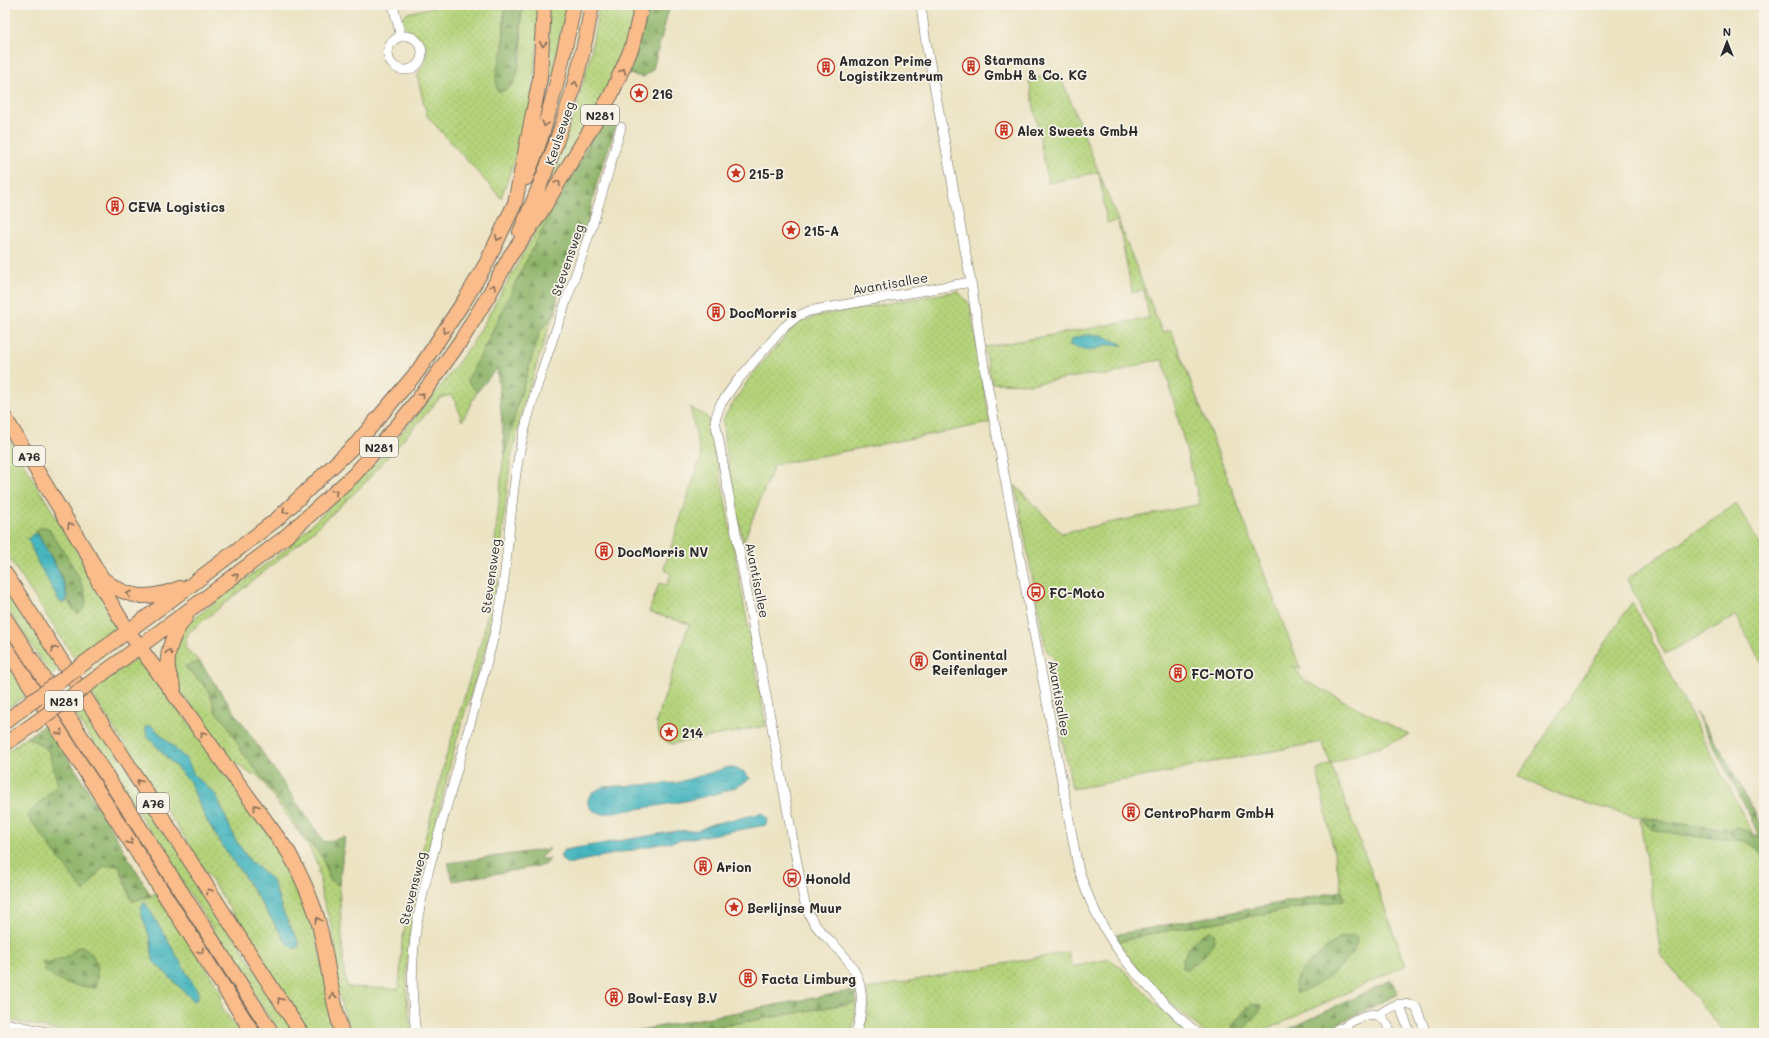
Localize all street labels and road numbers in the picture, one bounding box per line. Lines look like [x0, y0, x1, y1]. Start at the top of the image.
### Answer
street label: Keulseweg [540, 99, 578, 167]
road number: N281 [581, 105, 619, 125]
street label: Stevensweg [547, 222, 587, 298]
street label: Avantisallee [851, 268, 929, 298]
road number: N281 [360, 437, 398, 457]
road number: A76 [13, 446, 45, 466]
street label: Stevensweg [476, 538, 504, 614]
street label: Avantisallee [742, 541, 774, 619]
street label: Avantisallee [1045, 659, 1075, 737]
road number: N281 [45, 691, 83, 711]
road number: A76 [137, 793, 169, 813]
street label: Stevensweg [395, 849, 429, 927]

